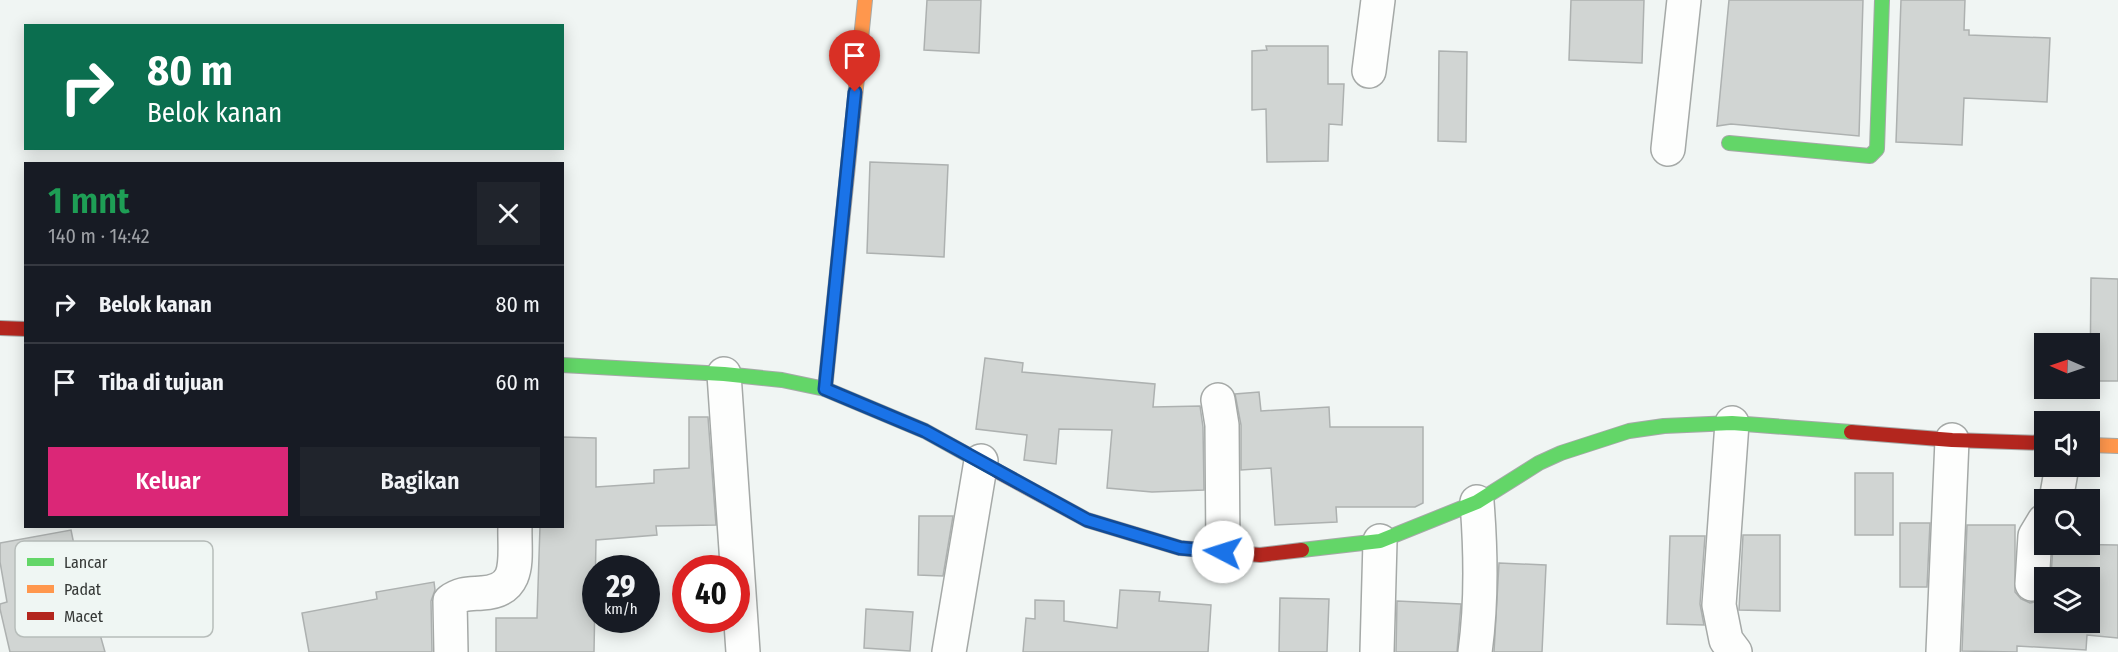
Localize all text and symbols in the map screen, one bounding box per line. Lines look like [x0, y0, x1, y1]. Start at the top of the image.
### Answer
pin [829, 30, 880, 92]
icon: arrive [838, 39, 871, 72]
text: 80 m [147, 46, 233, 96]
icon: right [48, 48, 126, 126]
text: Belok kanan [147, 97, 282, 129]
text: 1 mnt [48, 179, 130, 223]
button: close [477, 182, 540, 245]
text: 140 m · 14:42 [48, 224, 149, 248]
icon: right [48, 288, 81, 321]
text: Belok kanan [99, 291, 212, 318]
text: 80 m [495, 291, 540, 318]
north arrow [2034, 333, 2100, 399]
map controls [2034, 333, 2100, 633]
icon: arrive [48, 366, 81, 399]
text: Tiba di tujuan [99, 369, 224, 396]
text: 60 m [496, 369, 540, 396]
button: sound [2034, 411, 2100, 477]
button: Keluar [48, 447, 288, 516]
button: Bagikan [300, 447, 540, 516]
button: search [2034, 489, 2100, 555]
position arrow [1191, 520, 1255, 584]
legend [15, 541, 213, 637]
text: Lancar [64, 553, 108, 572]
speed limit sign: 40 [672, 555, 750, 633]
button: layers [2034, 567, 2100, 633]
text: 29 [606, 569, 636, 605]
text: Padat [64, 580, 102, 599]
text: km/h [604, 600, 638, 618]
text: Macet [64, 607, 104, 626]

